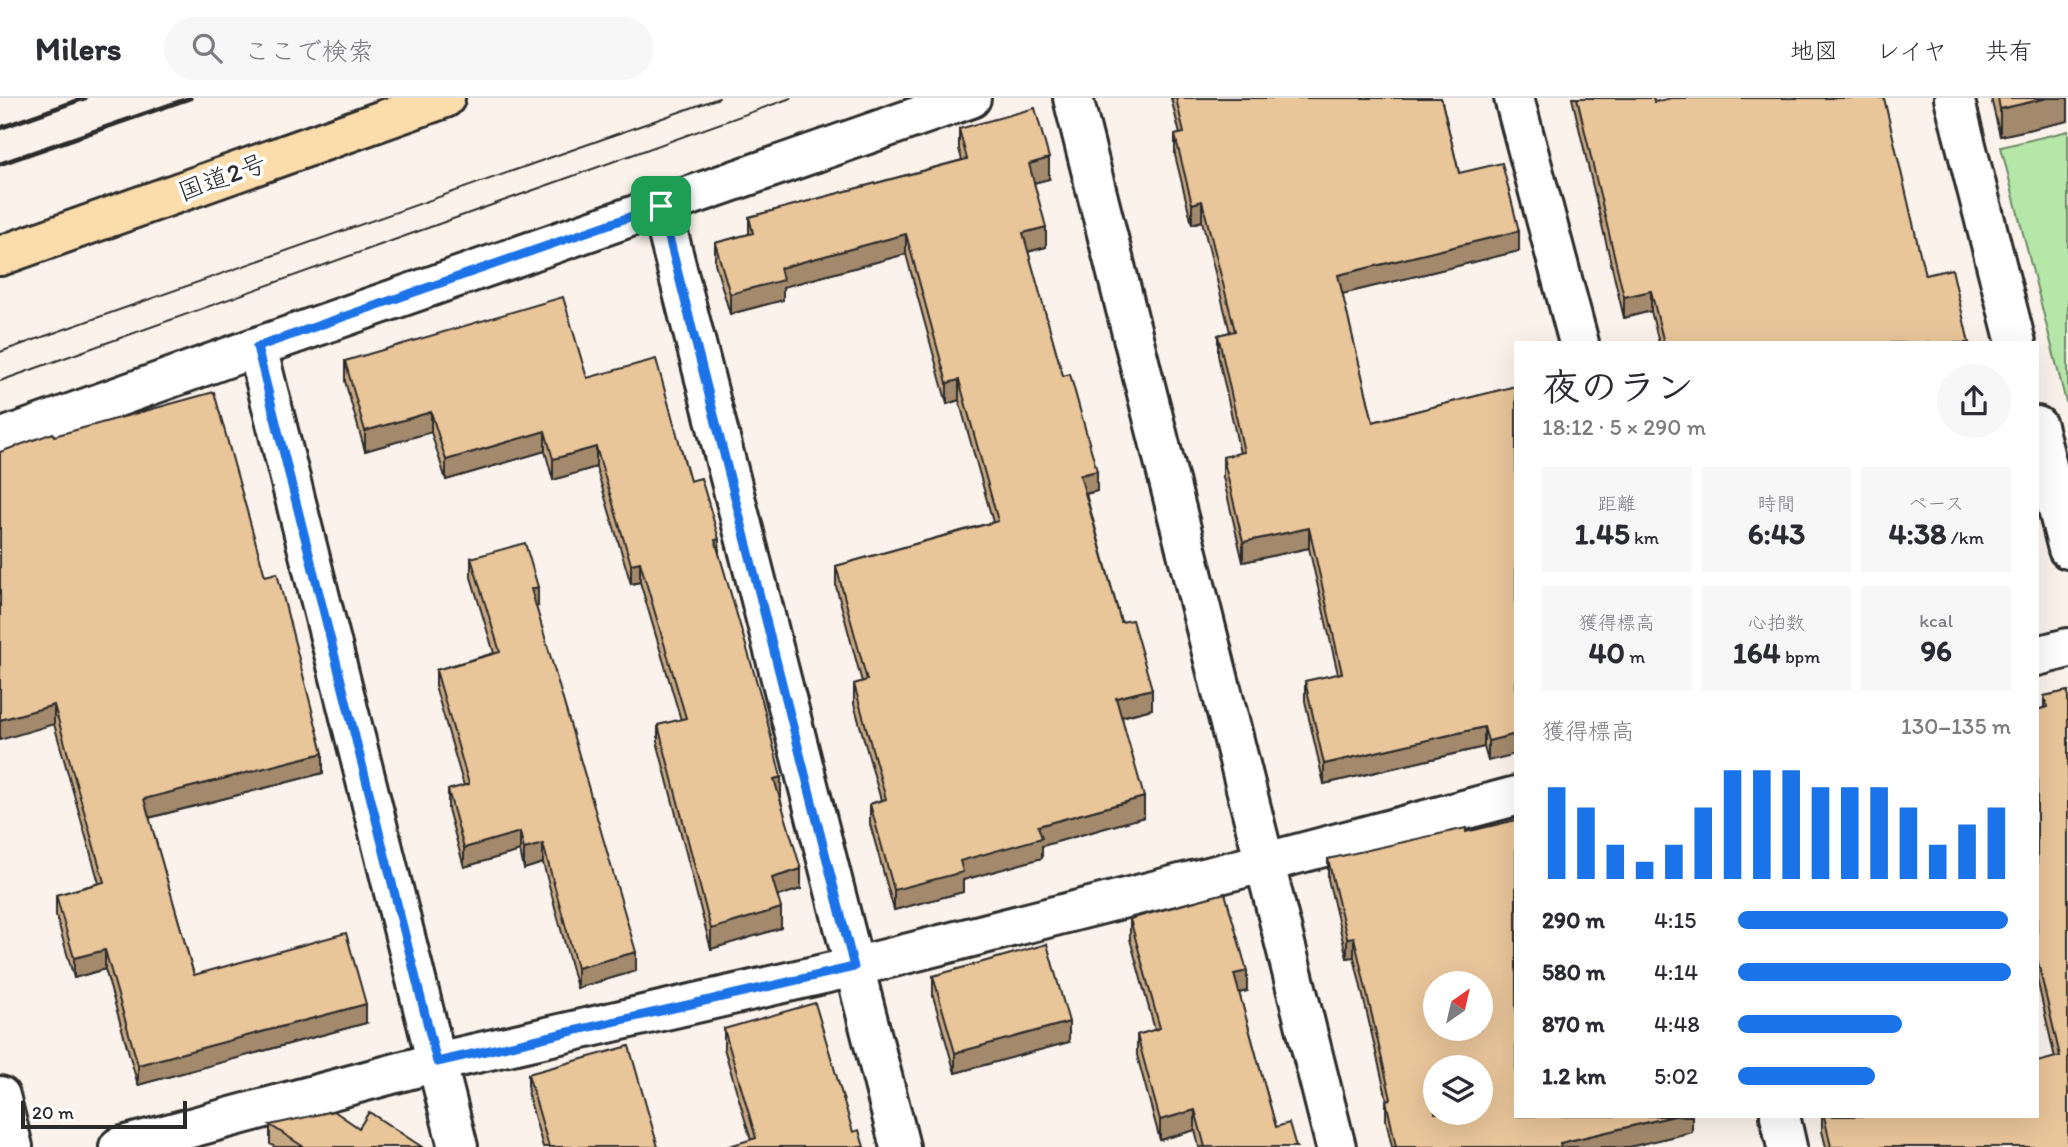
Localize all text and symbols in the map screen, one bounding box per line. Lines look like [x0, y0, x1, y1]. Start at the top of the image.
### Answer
search box [164, 17, 654, 80]
text: Milers [35, 29, 122, 68]
icon: search [188, 29, 226, 67]
text: ここで検索 [244, 35, 374, 67]
text: 地図 [1790, 36, 1838, 65]
text: レイヤ [1876, 36, 1947, 65]
text: 共有 [1985, 36, 2033, 65]
street label: 国道2号 [173, 146, 271, 208]
pin [631, 176, 691, 236]
icon: arrive [642, 187, 680, 225]
text: 夜のラン [1542, 364, 1694, 410]
button: share [1937, 364, 2011, 438]
text: 18:12 · 5 × 290 m [1542, 413, 1706, 441]
text: 距離 [1598, 492, 1636, 515]
text: 時間 [1757, 492, 1796, 515]
text: ペース [1908, 492, 1964, 515]
text: 1.45 [1575, 515, 1630, 552]
text: 6:43 [1748, 515, 1805, 552]
text: 4:38 [1888, 515, 1947, 552]
text: km [1630, 526, 1659, 549]
text: /km [1947, 526, 1984, 549]
text: kcal [1919, 609, 1953, 632]
text: 獲得標高 [1579, 611, 1655, 634]
text: 心拍数 [1748, 611, 1805, 634]
text: 96 [1920, 632, 1952, 669]
text: 40 [1588, 634, 1625, 671]
text: 164 [1733, 634, 1781, 671]
text: m [1625, 645, 1645, 668]
text: bpm [1781, 645, 1820, 668]
text: 130–135 m [1901, 712, 2011, 740]
text: 獲得標高 [1542, 717, 1634, 745]
text: 290 m [1542, 906, 1605, 934]
text: 4:15 [1654, 906, 1696, 934]
text: 580 m [1542, 958, 1605, 986]
text: 4:14 [1654, 958, 1698, 986]
north arrow [1423, 971, 1493, 1041]
map controls [1423, 971, 1493, 1125]
text: 870 m [1542, 1010, 1605, 1038]
text: 4:48 [1654, 1010, 1700, 1038]
button: layers [1423, 1055, 1493, 1125]
text: 1.2 km [1542, 1062, 1606, 1090]
text: 5:02 [1654, 1062, 1698, 1090]
scale bar [21, 1098, 187, 1130]
text: 20 m [32, 1101, 74, 1124]

